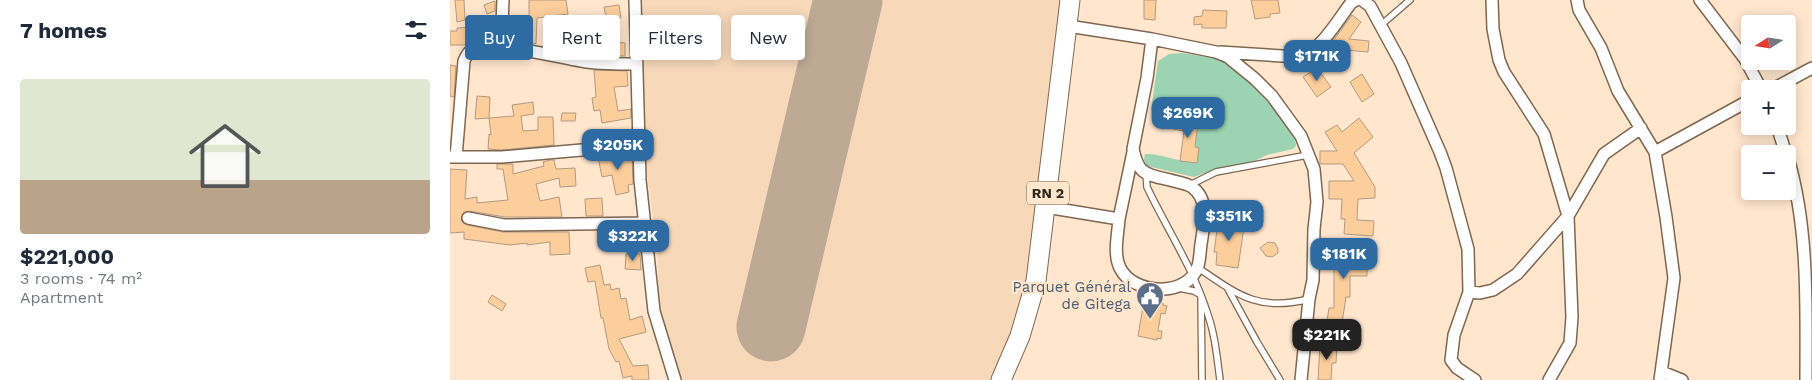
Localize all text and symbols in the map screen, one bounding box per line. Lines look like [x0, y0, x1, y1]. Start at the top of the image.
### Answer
chip: Buy [465, 15, 533, 60]
chip: Rent [543, 15, 620, 60]
chip: Filters [630, 15, 721, 60]
chip: New [731, 15, 805, 60]
north arrow [1741, 15, 1796, 70]
map controls [1741, 15, 1796, 200]
icon: filters [402, 16, 430, 44]
text: 7 homes [20, 18, 107, 43]
pin: $171K [1282, 39, 1352, 82]
text: $171K [1295, 46, 1339, 65]
button: + [1741, 80, 1796, 135]
pin: $269K [1153, 96, 1223, 139]
text: $269K [1163, 103, 1213, 122]
icon: home [180, 111, 270, 201]
pin: $205K [583, 128, 653, 171]
text: $205K [593, 135, 643, 154]
button: − [1741, 145, 1796, 200]
road number: RN 2 [1027, 182, 1069, 204]
pin: $351K [1194, 200, 1264, 242]
text: $351K [1205, 206, 1253, 225]
pin: $322K [598, 220, 668, 262]
text: $322K [608, 226, 658, 245]
pin: $181K [1309, 238, 1379, 280]
text: $221,000 [20, 244, 114, 269]
text: $181K [1321, 244, 1367, 263]
text: 3 rooms · 74 m² [20, 269, 142, 288]
place label: Parquet Général de Gitega [1013, 278, 1132, 313]
public building icon: Parquet Général de Gitega [1135, 281, 1165, 320]
text: Apartment [20, 288, 103, 307]
pin: $221K [1292, 318, 1362, 361]
text: $221K [1303, 325, 1351, 344]

